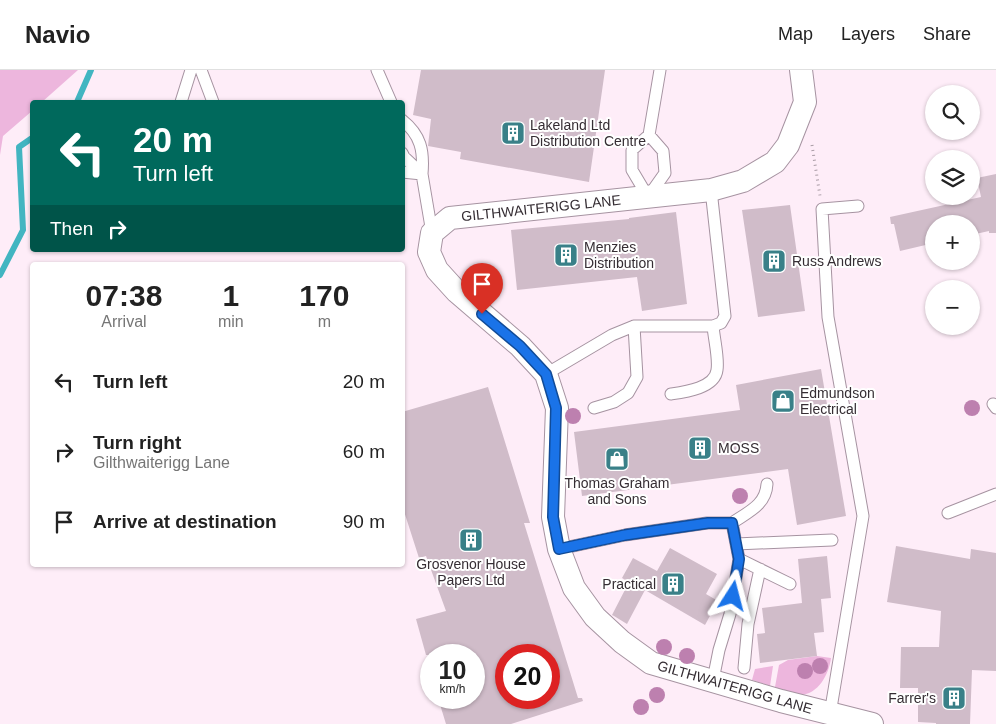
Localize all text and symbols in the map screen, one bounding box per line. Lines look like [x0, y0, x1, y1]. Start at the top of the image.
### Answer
text: Navio [25, 21, 90, 48]
text: Map [778, 24, 813, 44]
text: Layers [841, 24, 895, 44]
text: Share [923, 24, 971, 44]
map controls [925, 85, 980, 335]
button: search [925, 85, 980, 140]
place label: Lakeland Ltd Distribution Centre [530, 117, 646, 149]
icon: left [50, 120, 115, 185]
text: 20 m [133, 120, 213, 159]
building icon: Lakeland Ltd Distribution Centre [500, 120, 526, 146]
button: layers [925, 150, 980, 205]
text: Turn left [133, 161, 213, 186]
street label: GILTHWAITERIGG LANE [460, 192, 622, 224]
icon: right [103, 215, 131, 243]
button: + [925, 215, 980, 270]
text: Then [50, 218, 93, 239]
place label: Menzies Distribution [584, 239, 654, 271]
building icon: Menzies Distribution [553, 242, 579, 268]
building icon: Russ Andrews [761, 248, 787, 274]
place label: Russ Andrews [792, 253, 881, 269]
pin [461, 263, 503, 314]
icon: arrive [468, 270, 496, 298]
text: 07:38 [86, 279, 162, 312]
text: 1 [222, 279, 239, 312]
text: 170 [299, 279, 349, 312]
button: − [925, 280, 980, 335]
text: Arrival [101, 313, 147, 330]
text: min [218, 313, 244, 330]
text: m [318, 313, 331, 330]
icon: left [50, 368, 78, 396]
text: Turn left [93, 371, 168, 392]
text: 20 m [343, 371, 385, 392]
place label: Edmundson Electrical [800, 385, 875, 417]
shop icon: Edmundson Electrical [770, 388, 796, 414]
text: Turn right [93, 432, 181, 453]
building icon: MOSS [687, 435, 713, 461]
icon: right [50, 438, 78, 466]
place label: MOSS [718, 440, 759, 456]
text: 60 m [343, 441, 385, 462]
shop icon: Thomas Graham and Sons [604, 446, 630, 472]
text: Gilthwaiterigg Lane [93, 454, 230, 471]
place label: Thomas Graham and Sons [564, 475, 670, 507]
icon: arrive [50, 508, 78, 536]
text: Arrive at destination [93, 511, 277, 532]
text: 90 m [343, 511, 385, 532]
building icon: Grosvenor House Papers Ltd [458, 527, 484, 553]
place label: Grosvenor House Papers Ltd [416, 556, 526, 588]
position arrow [706, 569, 758, 621]
building icon: Practical [660, 571, 686, 597]
place label: Practical [602, 576, 656, 592]
speed limit sign: 20 [495, 644, 560, 709]
text: 10 [439, 656, 466, 684]
street label: GILTHWAITERIGG LANE [656, 657, 814, 717]
text: km/h [439, 682, 466, 696]
building icon: Farrer's [941, 685, 967, 711]
place label: Farrer's [888, 690, 936, 706]

